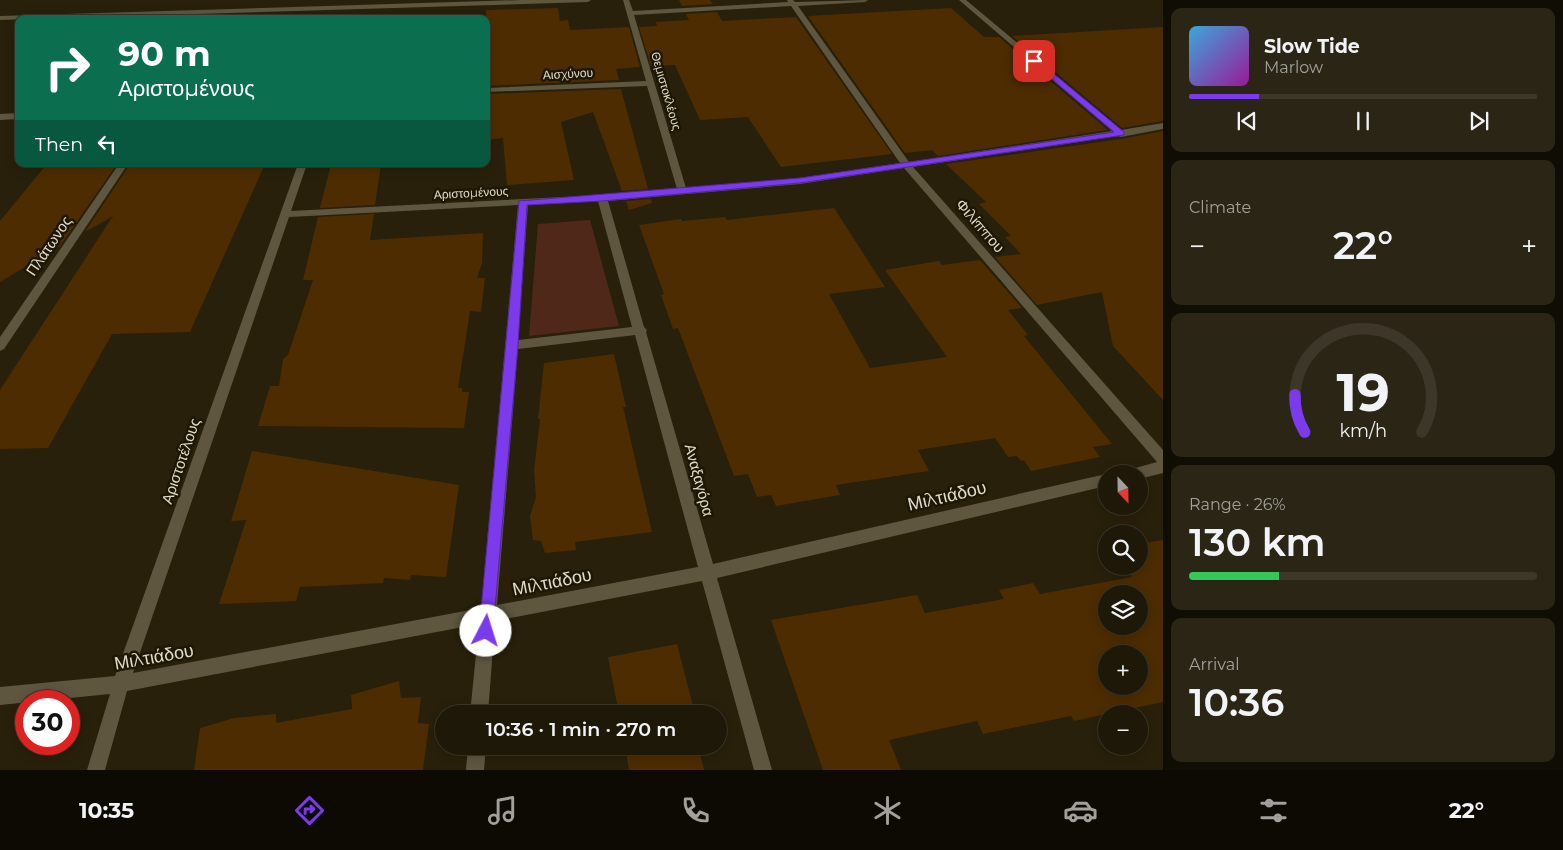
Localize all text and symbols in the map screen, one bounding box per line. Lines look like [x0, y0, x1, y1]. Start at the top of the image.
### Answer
text: 90 m [118, 32, 211, 75]
icon: right [35, 35, 100, 100]
text: Slow Tide [1264, 35, 1360, 58]
pin [1013, 40, 1055, 82]
icon: arrive [1020, 47, 1048, 75]
street label: Θεμιστοκλέους [648, 50, 685, 132]
text: Marlow [1264, 58, 1323, 77]
street label: Αισχύνου [542, 65, 593, 82]
text: Αριστομένους [118, 75, 255, 102]
icon: previous [1233, 107, 1261, 135]
icon: pause [1349, 107, 1377, 135]
icon: next [1465, 107, 1493, 135]
icon: left [93, 130, 121, 158]
text: Then [35, 133, 83, 156]
street label: Αριστομένους [433, 183, 509, 202]
street label: Φιλίππου [952, 195, 1009, 256]
text: Climate [1189, 198, 1251, 217]
street label: Πλάτωνος [22, 212, 76, 279]
text: 22° [1333, 222, 1393, 269]
text: − [1189, 229, 1205, 263]
text: + [1521, 229, 1537, 263]
text: 19 [1336, 361, 1390, 424]
street label: Αριστοτέλους [157, 415, 204, 506]
text: km/h [1339, 420, 1387, 441]
street label: Αναξαγόρα [681, 442, 718, 518]
north arrow [1098, 465, 1148, 515]
map controls [1098, 465, 1148, 755]
street label: Μιλτιάδου [905, 476, 989, 516]
text: Range · 26% [1189, 495, 1286, 514]
text: 130 km [1189, 519, 1326, 566]
button: search [1098, 525, 1148, 575]
street label: Μιλτιάδου [511, 564, 593, 600]
button: layers [1098, 585, 1148, 635]
position arrow [459, 604, 511, 656]
street label: Μιλτιάδου [113, 639, 195, 675]
button: + [1098, 645, 1148, 695]
text: Arrival [1189, 655, 1239, 674]
text: 10:36 [1189, 679, 1284, 726]
speed limit sign: 30 [15, 690, 80, 755]
button: − [1098, 705, 1148, 755]
text: 10:36 · 1 min · 270 m [486, 718, 676, 741]
icon: directions [292, 793, 327, 828]
icon: music [485, 793, 520, 828]
icon: phone [678, 793, 713, 828]
icon: climate [870, 793, 905, 828]
icon: car [1063, 793, 1098, 828]
icon: filters [1256, 793, 1291, 828]
text: 10:35 [79, 797, 134, 824]
text: 22° [1449, 797, 1484, 824]

